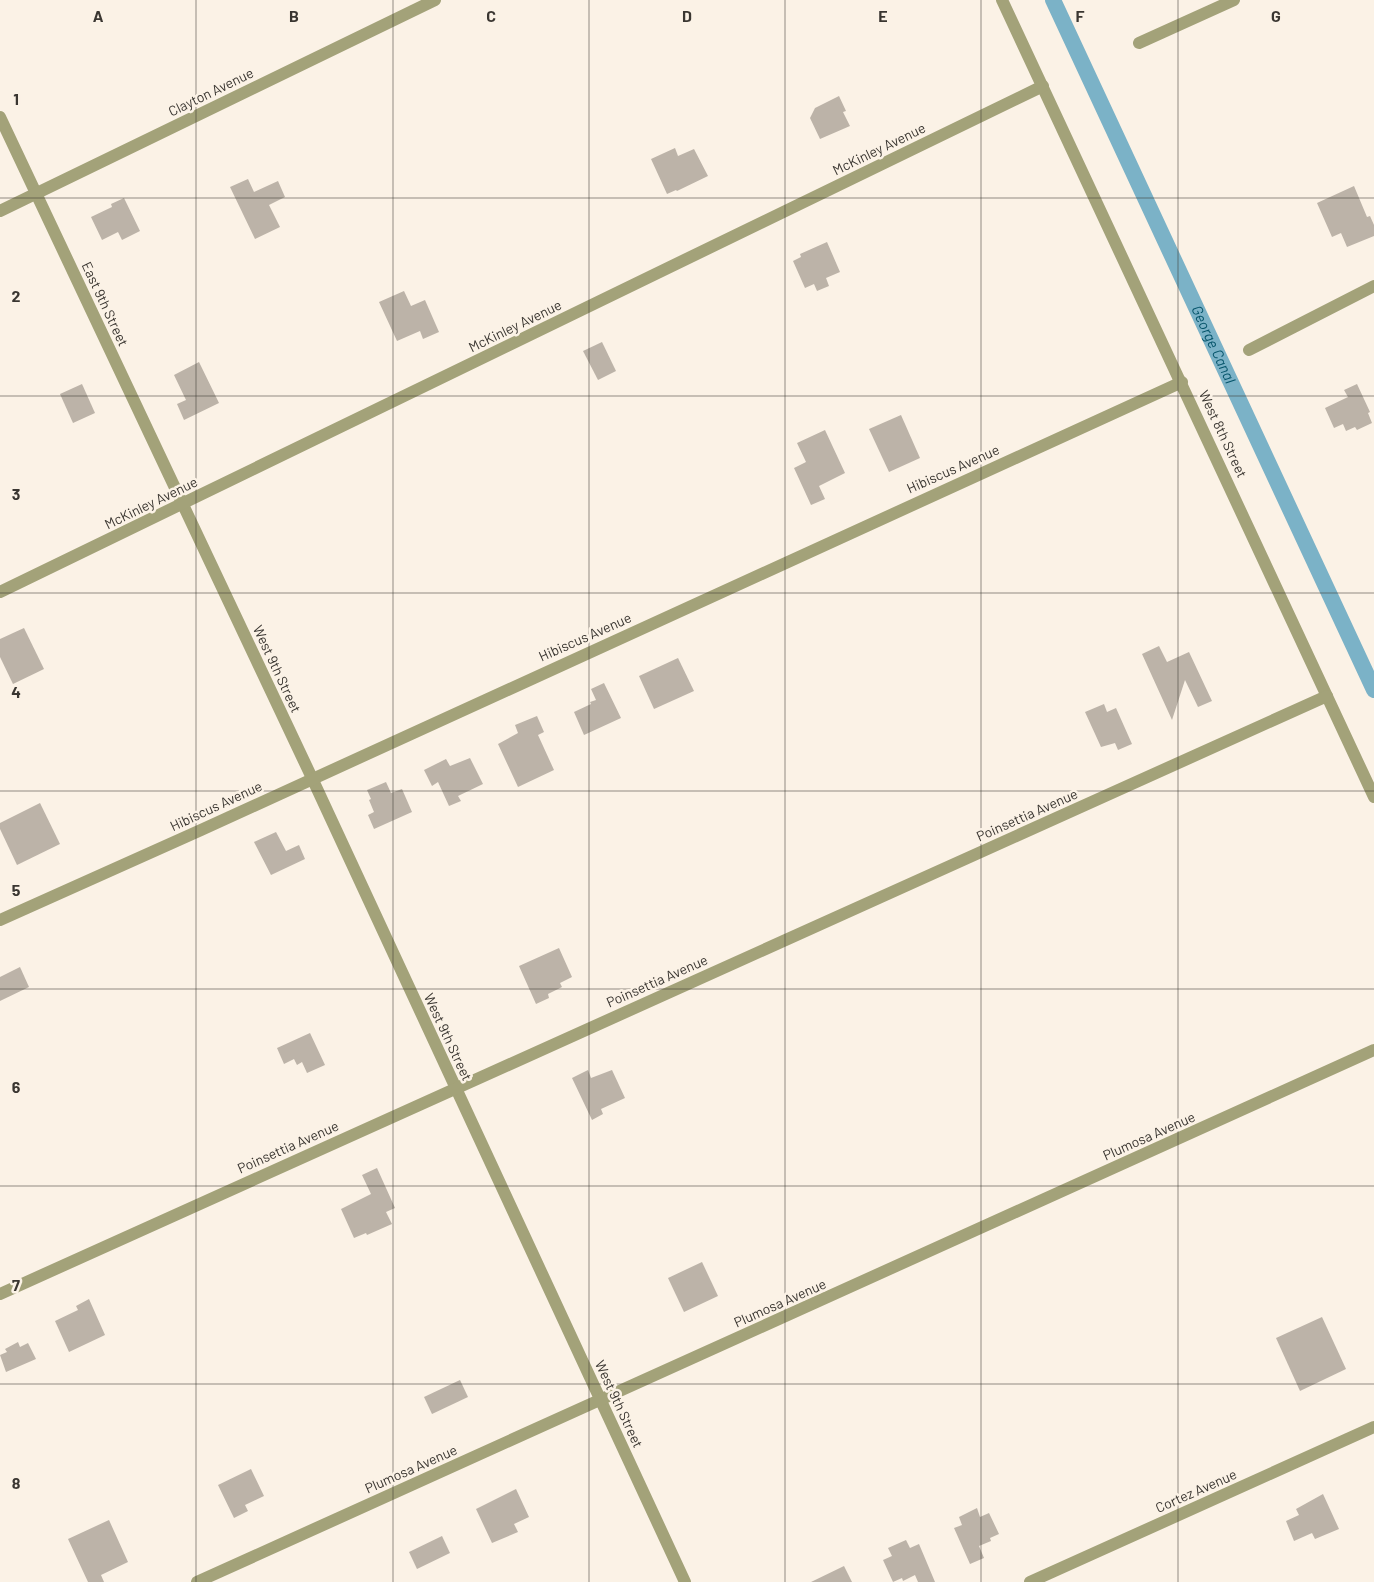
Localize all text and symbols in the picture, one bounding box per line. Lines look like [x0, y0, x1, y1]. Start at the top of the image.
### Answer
text: A [93, 6, 104, 25]
text: B [289, 6, 299, 25]
text: C [486, 6, 496, 25]
text: D [682, 6, 692, 25]
text: E [878, 6, 888, 25]
text: F [1076, 6, 1085, 25]
text: G [1271, 6, 1281, 25]
street label: Clayton Avenue [165, 64, 256, 119]
text: 1 [13, 89, 19, 108]
street label: McKinley Avenue [830, 119, 928, 178]
street label: East 9th Street [78, 259, 132, 349]
text: 2 [12, 286, 21, 305]
street label: McKinley Avenue [466, 296, 564, 355]
water label: George Canal [1188, 302, 1240, 387]
street label: West 8th Street [1196, 387, 1251, 480]
street label: Hibiscus Avenue [904, 441, 1002, 497]
street label: McKinley Avenue [102, 473, 200, 532]
text: 3 [12, 484, 20, 503]
street label: Hibiscus Avenue [536, 609, 634, 665]
street label: West 9th Street [250, 622, 305, 715]
text: 4 [11, 682, 21, 701]
street label: Hibiscus Avenue [167, 777, 264, 834]
street label: Poinsettia Avenue [974, 785, 1080, 844]
text: 5 [12, 880, 21, 899]
street label: Poinsettia Avenue [604, 951, 710, 1010]
street label: West 9th Street [421, 990, 476, 1083]
text: 6 [12, 1077, 21, 1096]
street label: Plumosa Avenue [1100, 1108, 1198, 1164]
street label: Poinsettia Avenue [235, 1117, 341, 1176]
text: 7 [12, 1275, 20, 1294]
street label: Plumosa Avenue [731, 1275, 829, 1331]
street label: West 9th Street [592, 1357, 647, 1450]
street label: Plumosa Avenue [362, 1441, 460, 1497]
street label: Cortez Avenue [1152, 1465, 1239, 1516]
text: 8 [12, 1473, 21, 1492]

